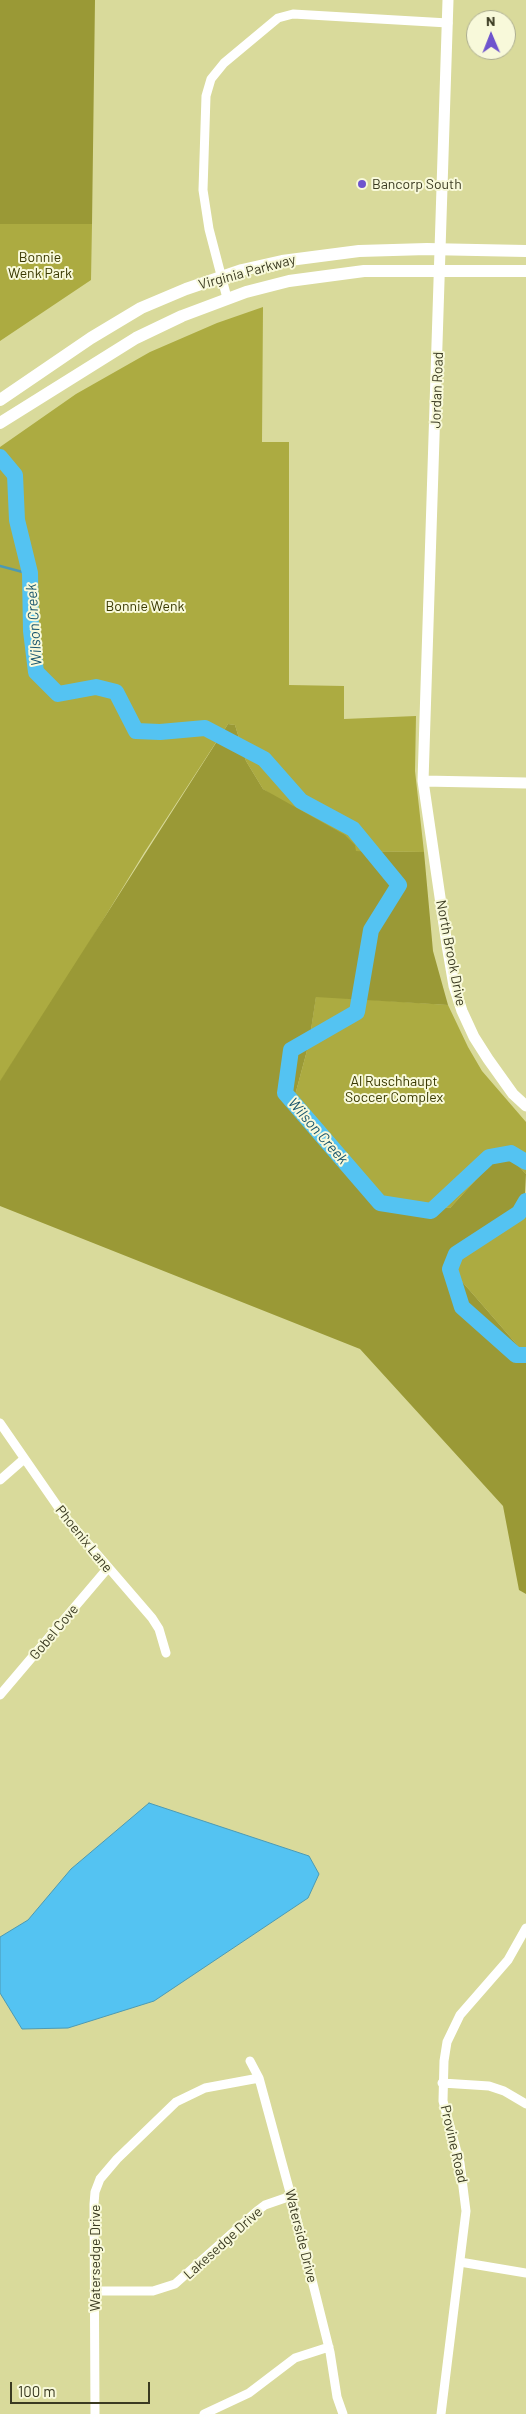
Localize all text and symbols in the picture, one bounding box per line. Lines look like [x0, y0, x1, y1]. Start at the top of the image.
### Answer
north arrow [466, 10, 516, 60]
text: N [486, 12, 496, 29]
place label: Bancorp South [372, 176, 462, 192]
marker: Bancorp South [356, 178, 368, 190]
park label: Bonnie Wenk Park [8, 249, 72, 282]
street label: Virginia Parkway [197, 251, 297, 293]
street label: Jordan Road [427, 351, 447, 429]
water label: Wilson Creek [22, 583, 46, 667]
park label: Bonnie Wenk [106, 598, 184, 614]
street label: North Brook Drive [432, 898, 470, 1008]
park label: Al Ruschhaupt Soccer Complex [345, 1073, 443, 1106]
water label: Wilson Creek [284, 1094, 352, 1168]
street label: Phoenix Lane [52, 1502, 116, 1576]
street label: Gobel Cove [26, 1601, 82, 1663]
street label: Provine Road [437, 2103, 471, 2185]
street label: Waterside Drive [281, 2188, 321, 2284]
street label: Lakesedge Drive [180, 2203, 266, 2283]
street label: Watersedge Drive [87, 2205, 103, 2311]
scale bar [12, 2372, 152, 2404]
text: 100 m [18, 2382, 56, 2400]

